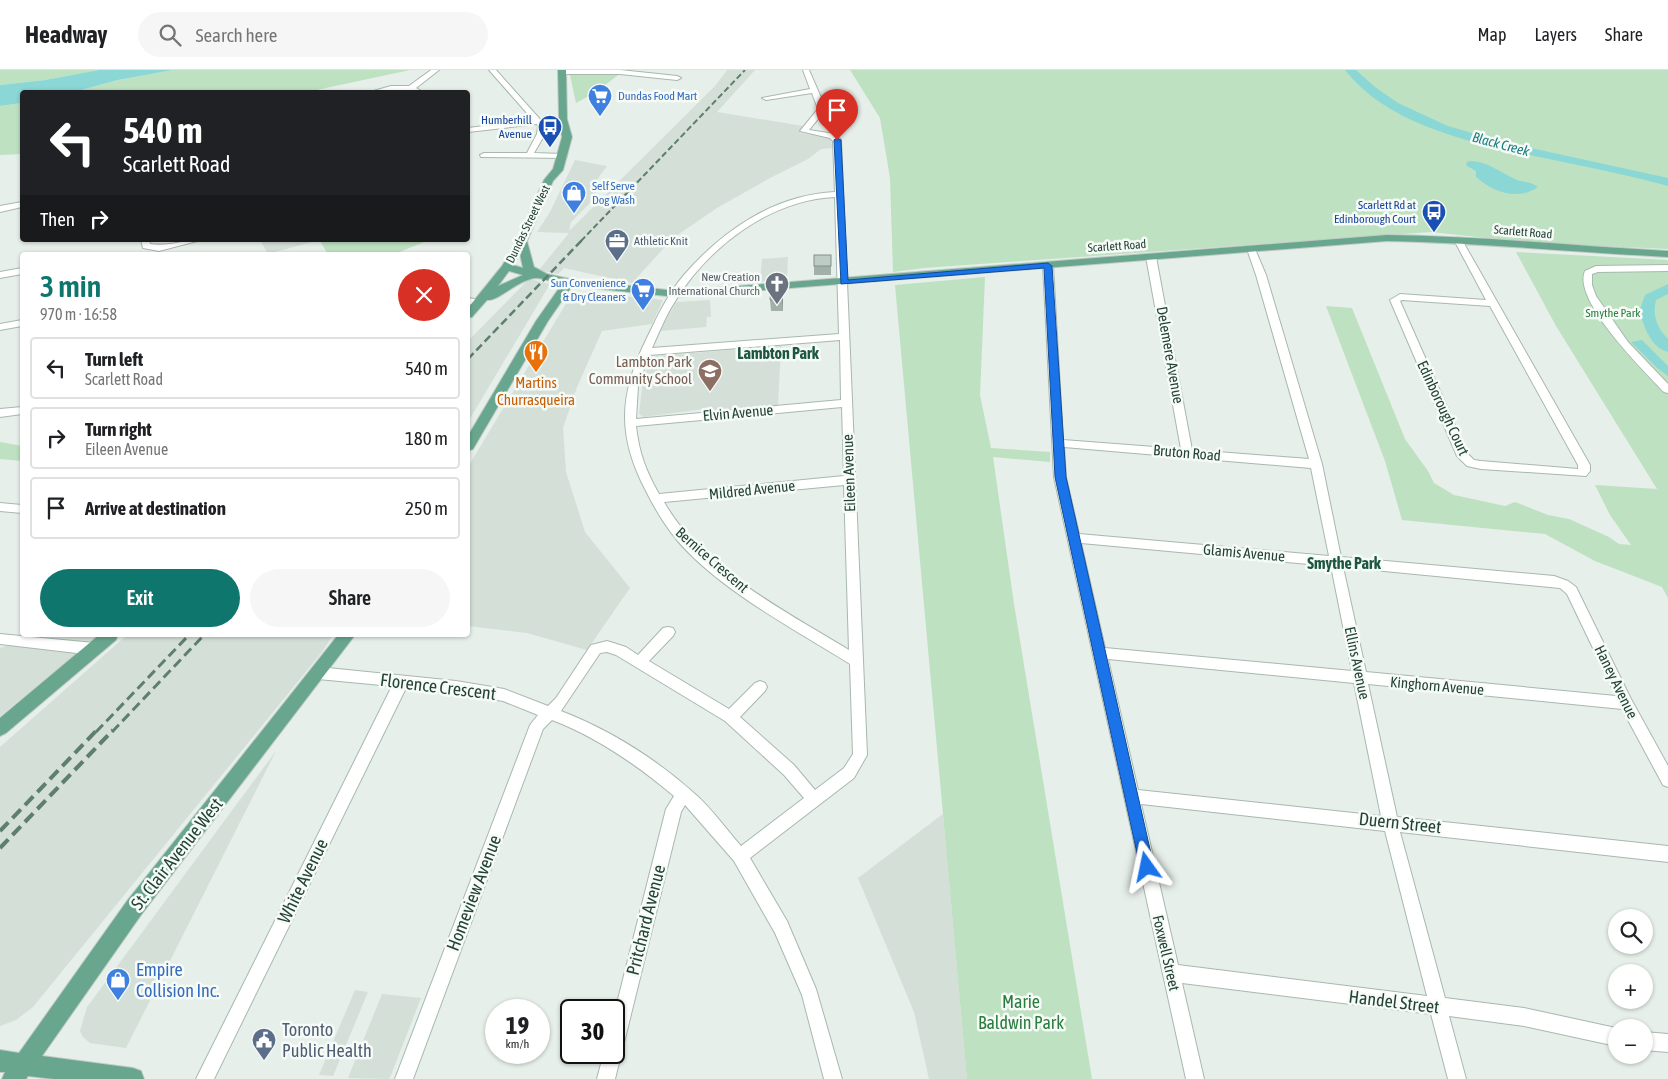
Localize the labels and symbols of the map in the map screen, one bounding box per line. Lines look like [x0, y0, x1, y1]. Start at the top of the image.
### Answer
supermarket icon: Dundas Food Mart [587, 83, 613, 117]
place label: Dundas Food Mart [618, 89, 698, 103]
pin [816, 89, 858, 140]
place label: Humberhill Avenue [481, 113, 533, 141]
bus stop icon: Humberhill Avenue [537, 114, 563, 148]
water label: Black Creek [1471, 129, 1532, 160]
place label: Self Serve Dog Wash [592, 179, 635, 207]
shop icon: Self Serve Dog Wash [561, 180, 587, 214]
street label: Dundas Street West [503, 182, 553, 265]
place label: Scarlett Rd at Edinborough Court [1334, 198, 1417, 226]
bus stop icon: Scarlett Rd at Edinborough Court [1421, 199, 1447, 233]
street label: Scarlett Road [1493, 222, 1553, 242]
office icon: Athletic Knit [604, 228, 630, 262]
place label: Athletic Knit [634, 234, 688, 248]
street label: Scarlett Road [1087, 237, 1147, 255]
place label: New Creation International Church [668, 270, 760, 298]
church icon: New Creation International Church [764, 271, 790, 305]
place label: Sun Convenience & Dry Cleaners [551, 276, 626, 304]
supermarket icon: Sun Convenience & Dry Cleaners [630, 277, 656, 311]
street label: Delemere Avenue [1154, 305, 1187, 405]
park label: Smythe Park [1585, 306, 1641, 320]
restaurant icon: Martins Churrasqueira [523, 339, 549, 373]
district label: Lambton Park [737, 344, 820, 362]
place label: Lambton Park Community School [589, 353, 692, 387]
school or university icon: Lambton Park Community School [697, 358, 723, 392]
street label: Edinborough Court [1414, 358, 1473, 458]
place label: Martins Churrasqueira [497, 374, 575, 408]
street label: Elvin Avenue [702, 401, 774, 424]
street label: Eileen Avenue [839, 434, 858, 512]
street label: Bruton Road [1152, 441, 1222, 464]
street label: Mildred Avenue [708, 477, 796, 502]
street label: Bernice Crescent [673, 523, 752, 596]
street label: Glamis Avenue [1202, 540, 1286, 565]
district label: Smythe Park [1307, 554, 1382, 572]
street label: Ellins Avenue [1341, 625, 1374, 701]
street label: Haney Avenue [1591, 642, 1642, 721]
street label: Florence Crescent [379, 669, 497, 704]
street label: Kinghorn Avenue [1389, 673, 1485, 698]
street label: St. Clair Avenue West [126, 794, 227, 914]
street label: Duern Street [1358, 808, 1442, 837]
street label: Homeview Avenue [442, 832, 505, 954]
street label: White Avenue [273, 835, 332, 926]
position arrow [1120, 840, 1172, 892]
street label: Pritchard Avenue [622, 862, 669, 977]
street label: Foxwell Street [1150, 913, 1183, 992]
place label: Empire Collision Inc. [136, 959, 220, 1001]
shop icon: Empire Collision Inc. [105, 967, 131, 1001]
street label: Handel Street [1348, 986, 1441, 1017]
park label: Marie Baldwin Park [978, 991, 1064, 1033]
speed limit sign: 30 [560, 999, 625, 1064]
place label: Toronto Public Health [282, 1019, 372, 1061]
public building icon: Toronto Public Health [251, 1027, 277, 1061]

